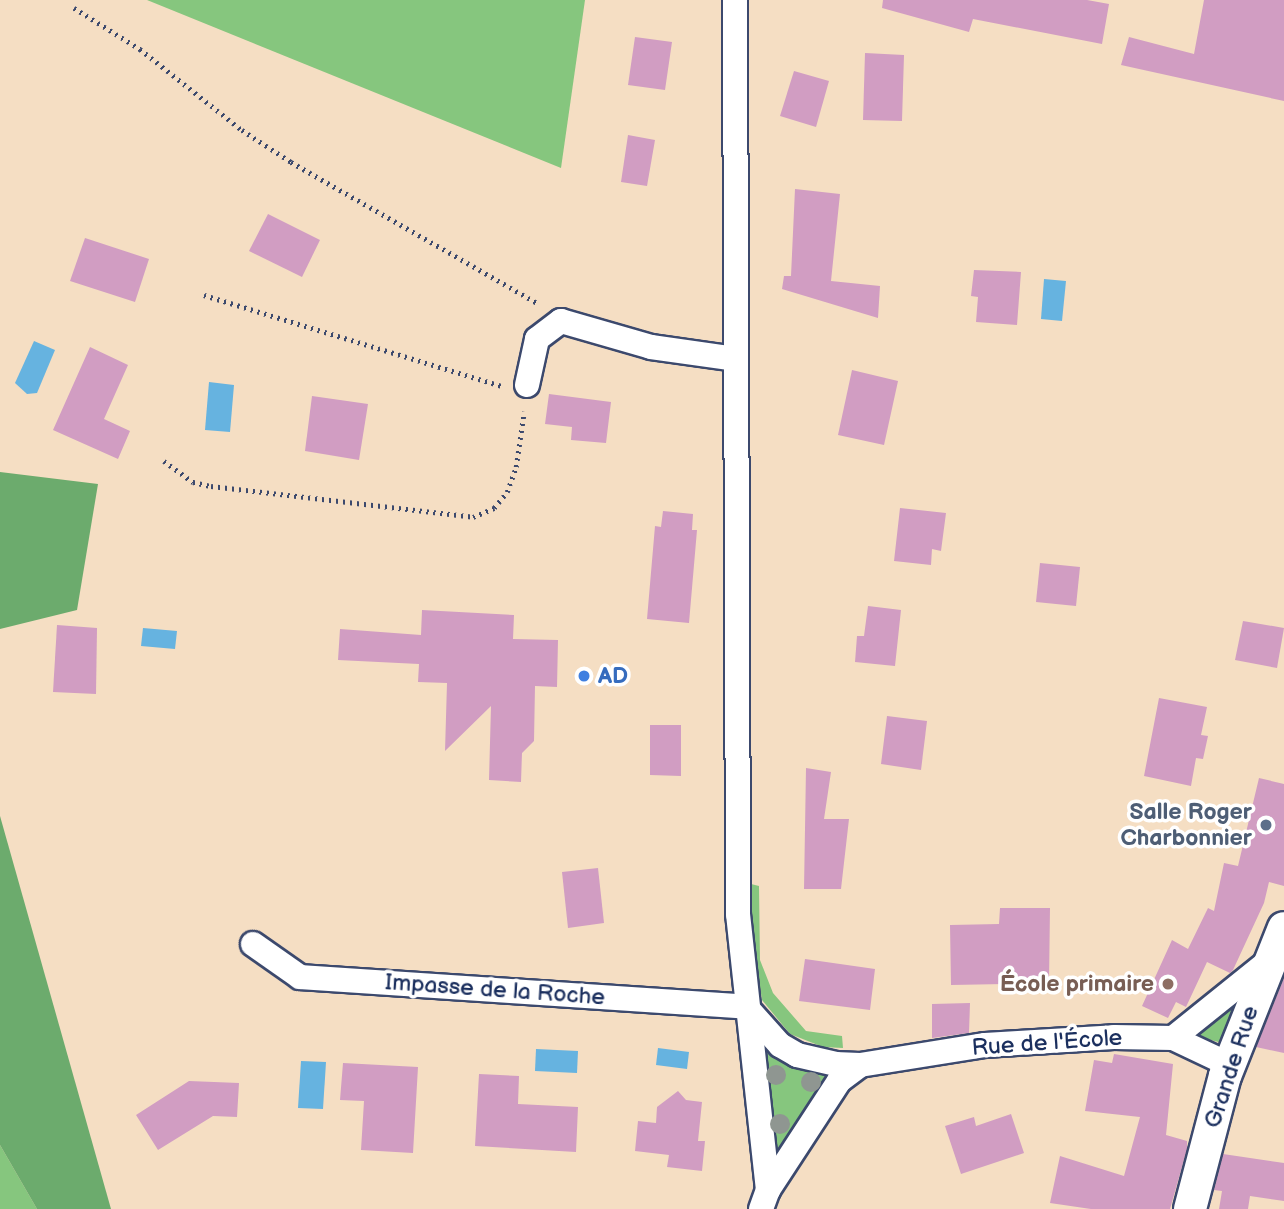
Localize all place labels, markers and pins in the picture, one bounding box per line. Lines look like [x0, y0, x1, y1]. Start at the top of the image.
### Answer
place label: AD [598, 662, 628, 690]
marker: AD [576, 668, 592, 684]
place label: Salle Roger Charbonnier [1120, 798, 1252, 852]
marker: Salle Roger Charbonnier [1258, 817, 1274, 833]
place label: École primaire [1000, 970, 1154, 998]
marker: École primaire [1160, 976, 1176, 992]

